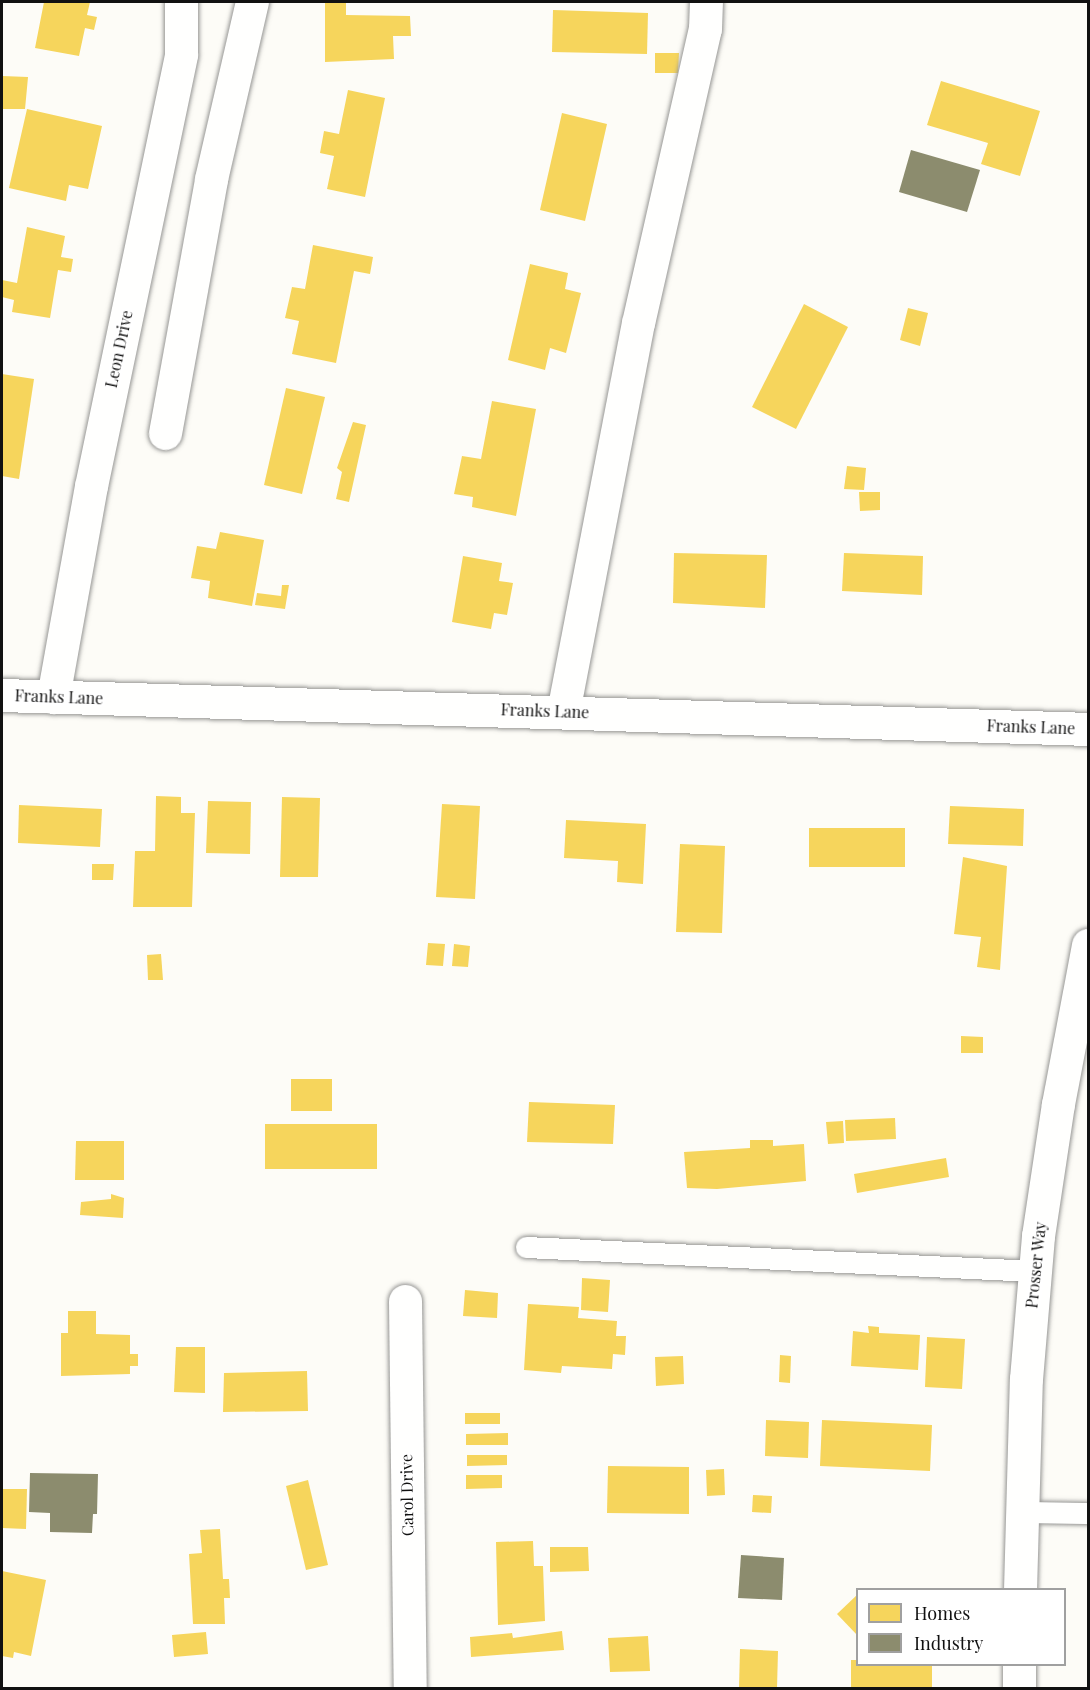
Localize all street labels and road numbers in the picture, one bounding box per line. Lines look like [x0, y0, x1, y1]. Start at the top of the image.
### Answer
street label: Leon Drive [101, 308, 137, 390]
street label: Franks Lane [14, 686, 104, 708]
street label: Franks Lane [500, 700, 590, 722]
street label: Franks Lane [986, 716, 1076, 738]
street label: Prosser Way [1022, 1220, 1050, 1310]
street label: Carol Drive [397, 1454, 417, 1536]

